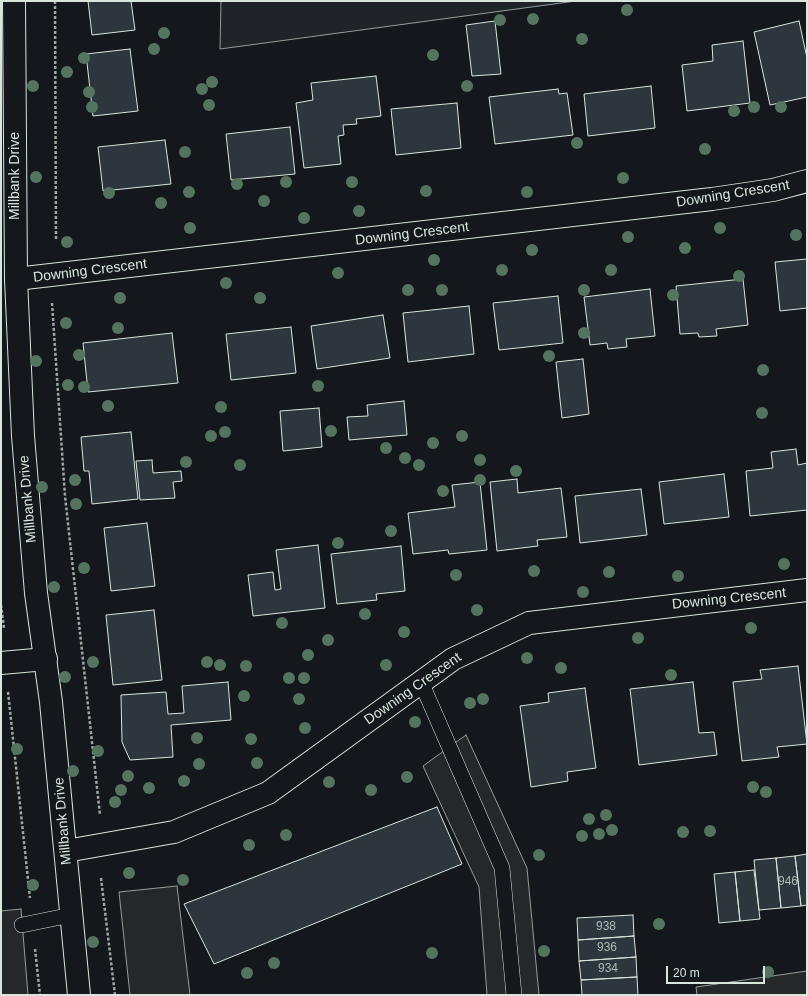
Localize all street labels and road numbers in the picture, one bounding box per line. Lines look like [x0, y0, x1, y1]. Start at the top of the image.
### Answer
street label: Millbank Drive [7, 132, 23, 220]
street label: Downing Crescent [675, 177, 791, 211]
street label: Downing Crescent [354, 219, 470, 249]
street label: Downing Crescent [32, 256, 148, 286]
street label: Millbank Drive [16, 454, 40, 544]
street label: Downing Crescent [671, 585, 787, 613]
street label: Downing Crescent [361, 649, 465, 729]
street label: Millbank Drive [51, 776, 75, 866]

